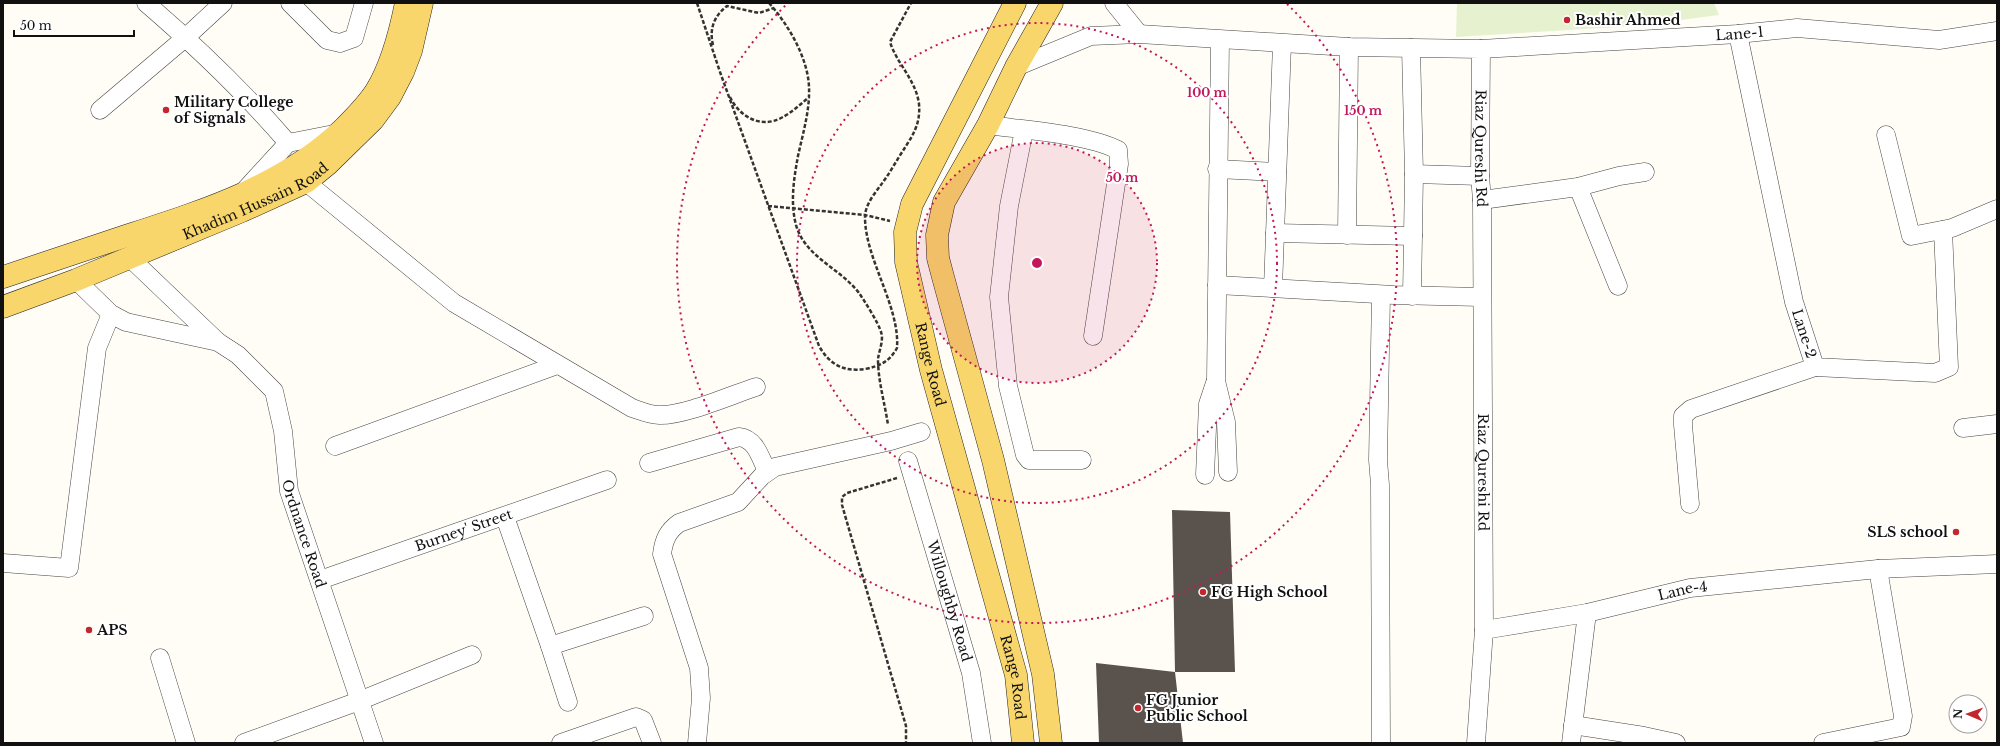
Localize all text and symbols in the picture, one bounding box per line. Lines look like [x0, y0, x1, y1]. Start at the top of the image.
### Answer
place label: Bashir Ahmed [1575, 11, 1681, 29]
scale bar [14, 12, 134, 38]
marker: Bashir Ahmed [1562, 15, 1572, 25]
text: 50 m [20, 18, 52, 33]
street label: Lane-1 [1715, 22, 1765, 44]
text: 100 m [1187, 85, 1228, 100]
street label: Riaz Qureshi Rd [1471, 89, 1491, 208]
place label: Military College of Signals [174, 93, 293, 127]
text: 150 m [1344, 103, 1383, 118]
marker: Military College of Signals [161, 105, 171, 115]
street label: Khadim Hussain Road [180, 158, 332, 244]
text: 50 m [1106, 170, 1139, 185]
centre of rings [1030, 256, 1044, 270]
street label: Lane-2 [1788, 307, 1821, 361]
street label: Range Road [911, 321, 950, 409]
street label: Riaz Qureshi Rd [1474, 413, 1493, 532]
street label: Ordnance Road [279, 479, 330, 591]
street label: Burney' Street [412, 504, 515, 555]
place label: SLS school [1867, 523, 1948, 541]
marker: SLS school [1951, 527, 1961, 537]
street label: Willoughby Road [923, 537, 976, 664]
street label: Lane-4 [1656, 577, 1708, 604]
place label: FG High School [1211, 583, 1328, 601]
marker: FG High School [1198, 587, 1208, 597]
place label: APS [96, 621, 128, 639]
marker: APS [84, 625, 94, 635]
street label: Range Road [996, 633, 1030, 721]
place label: FG Junior Public School [1146, 691, 1248, 725]
north arrow [1948, 694, 1988, 734]
marker: FG Junior Public School [1133, 703, 1143, 713]
text: N [1951, 708, 1965, 719]

